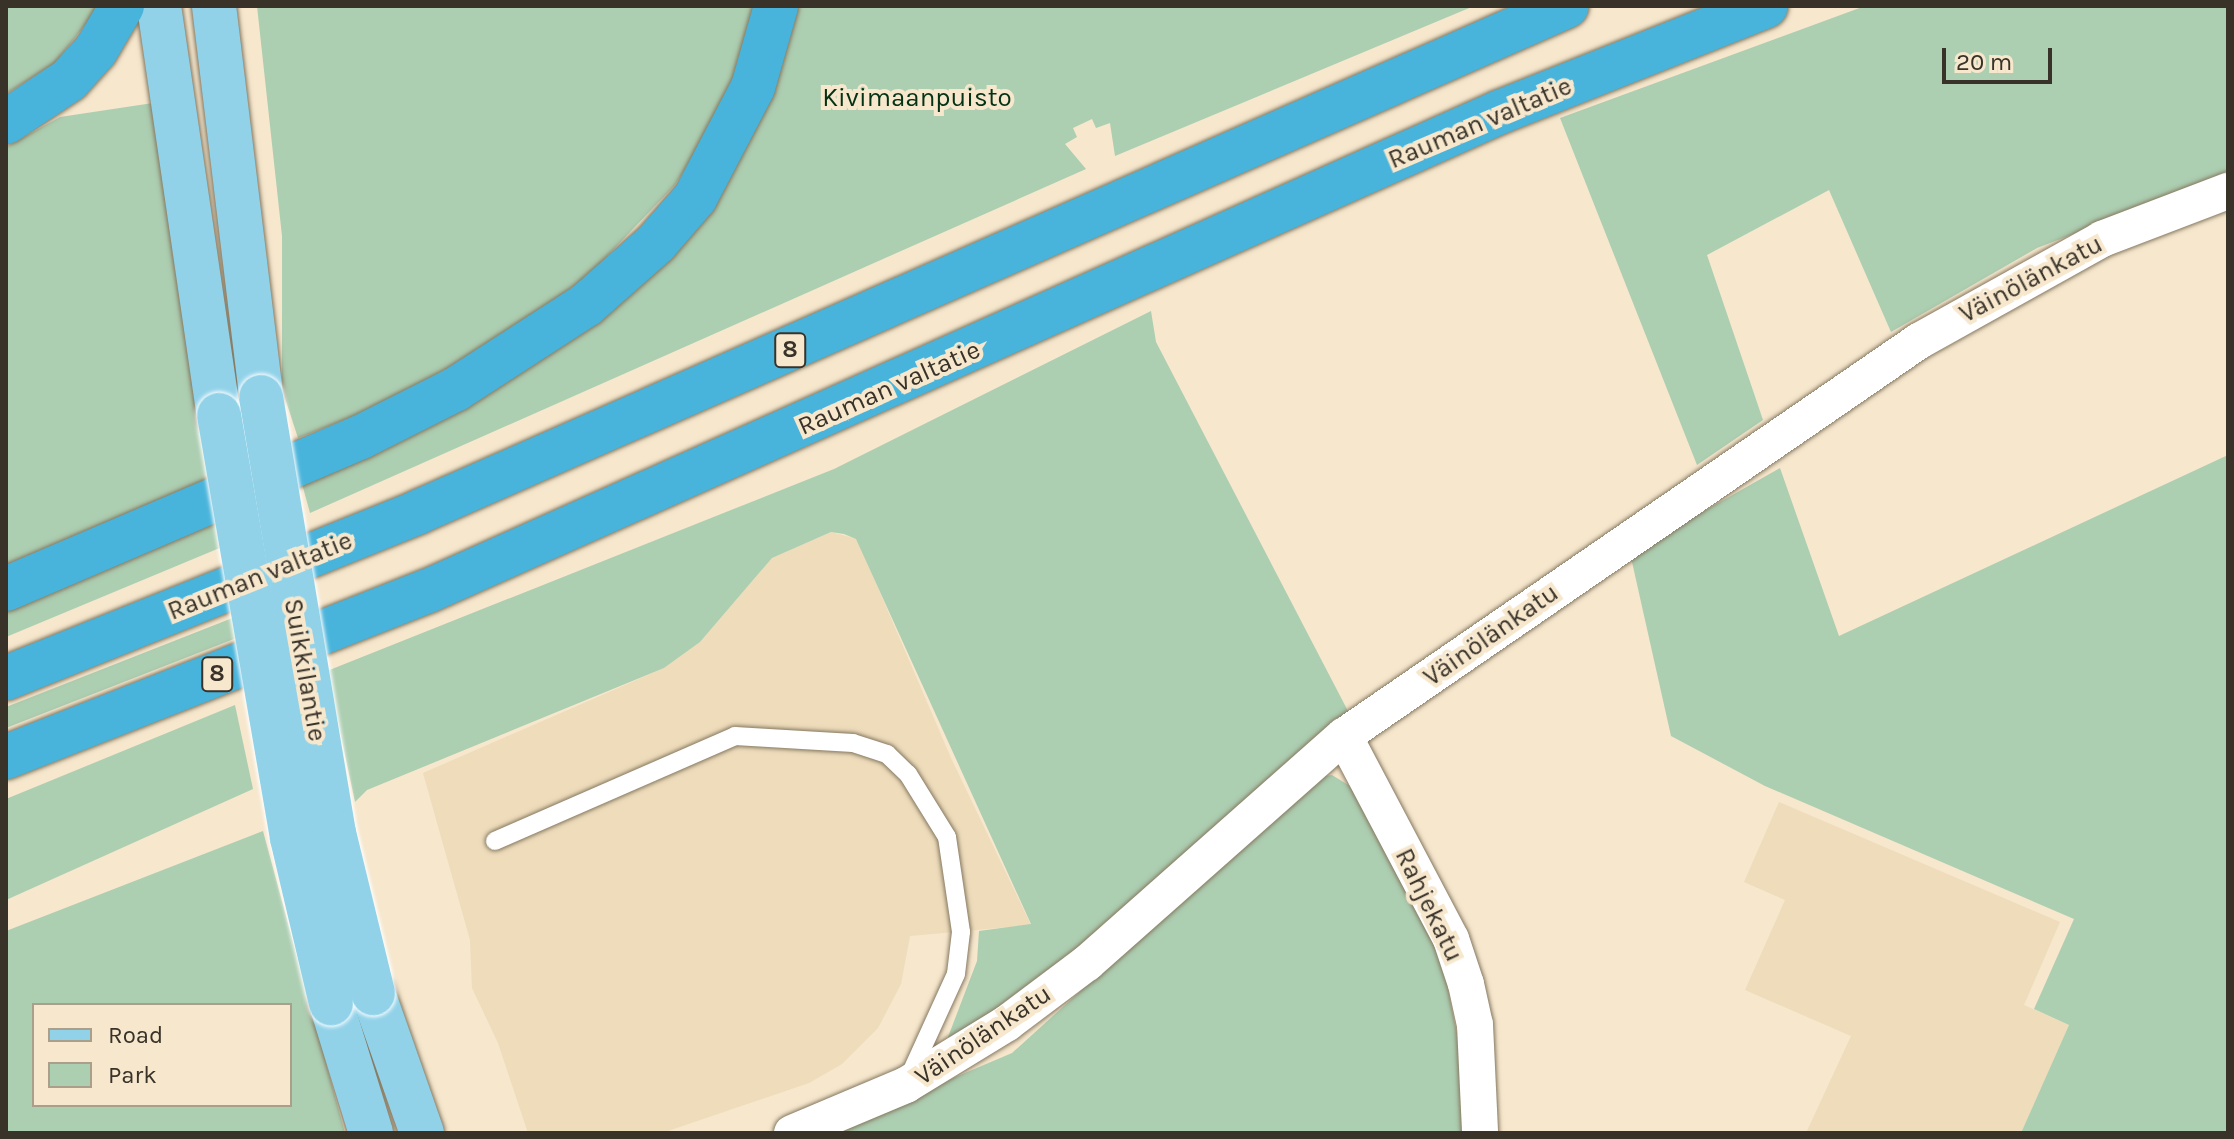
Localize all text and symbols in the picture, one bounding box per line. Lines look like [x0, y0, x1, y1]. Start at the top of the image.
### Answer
scale bar [1946, 32, 2056, 82]
text: 20 m [1956, 48, 2012, 76]
street label: Rauman valtatie [1384, 70, 1576, 176]
park label: Kivimaanpuisto [822, 82, 1012, 114]
street label: Väinölänkatu [1954, 228, 2108, 330]
road number: 8 [774, 330, 806, 370]
street label: Rauman valtatie [793, 334, 985, 442]
street label: Rauman valtatie [163, 525, 357, 627]
street label: Väinölänkatu [1418, 577, 1564, 693]
street label: Suikkilantie [277, 596, 333, 744]
road number: 8 [201, 654, 233, 694]
street label: Rahjekatu [1388, 843, 1470, 967]
street label: Väinölänkatu [909, 978, 1057, 1092]
legend [32, 1003, 292, 1107]
text: Road [108, 1021, 163, 1049]
text: Park [108, 1061, 157, 1089]

